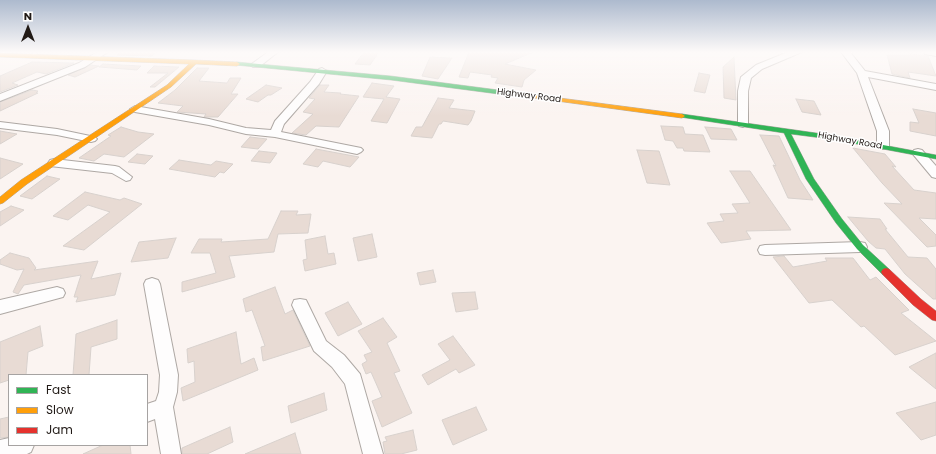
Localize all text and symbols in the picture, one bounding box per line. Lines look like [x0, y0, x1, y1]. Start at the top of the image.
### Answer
north arrow [8, 8, 48, 48]
text: N [24, 8, 32, 24]
street label: Highway Road [496, 87, 562, 105]
street label: Highway Road [817, 130, 883, 152]
legend [8, 374, 148, 446]
text: Fast [46, 381, 71, 398]
text: Slow [46, 401, 74, 418]
text: Jam [46, 421, 73, 438]

